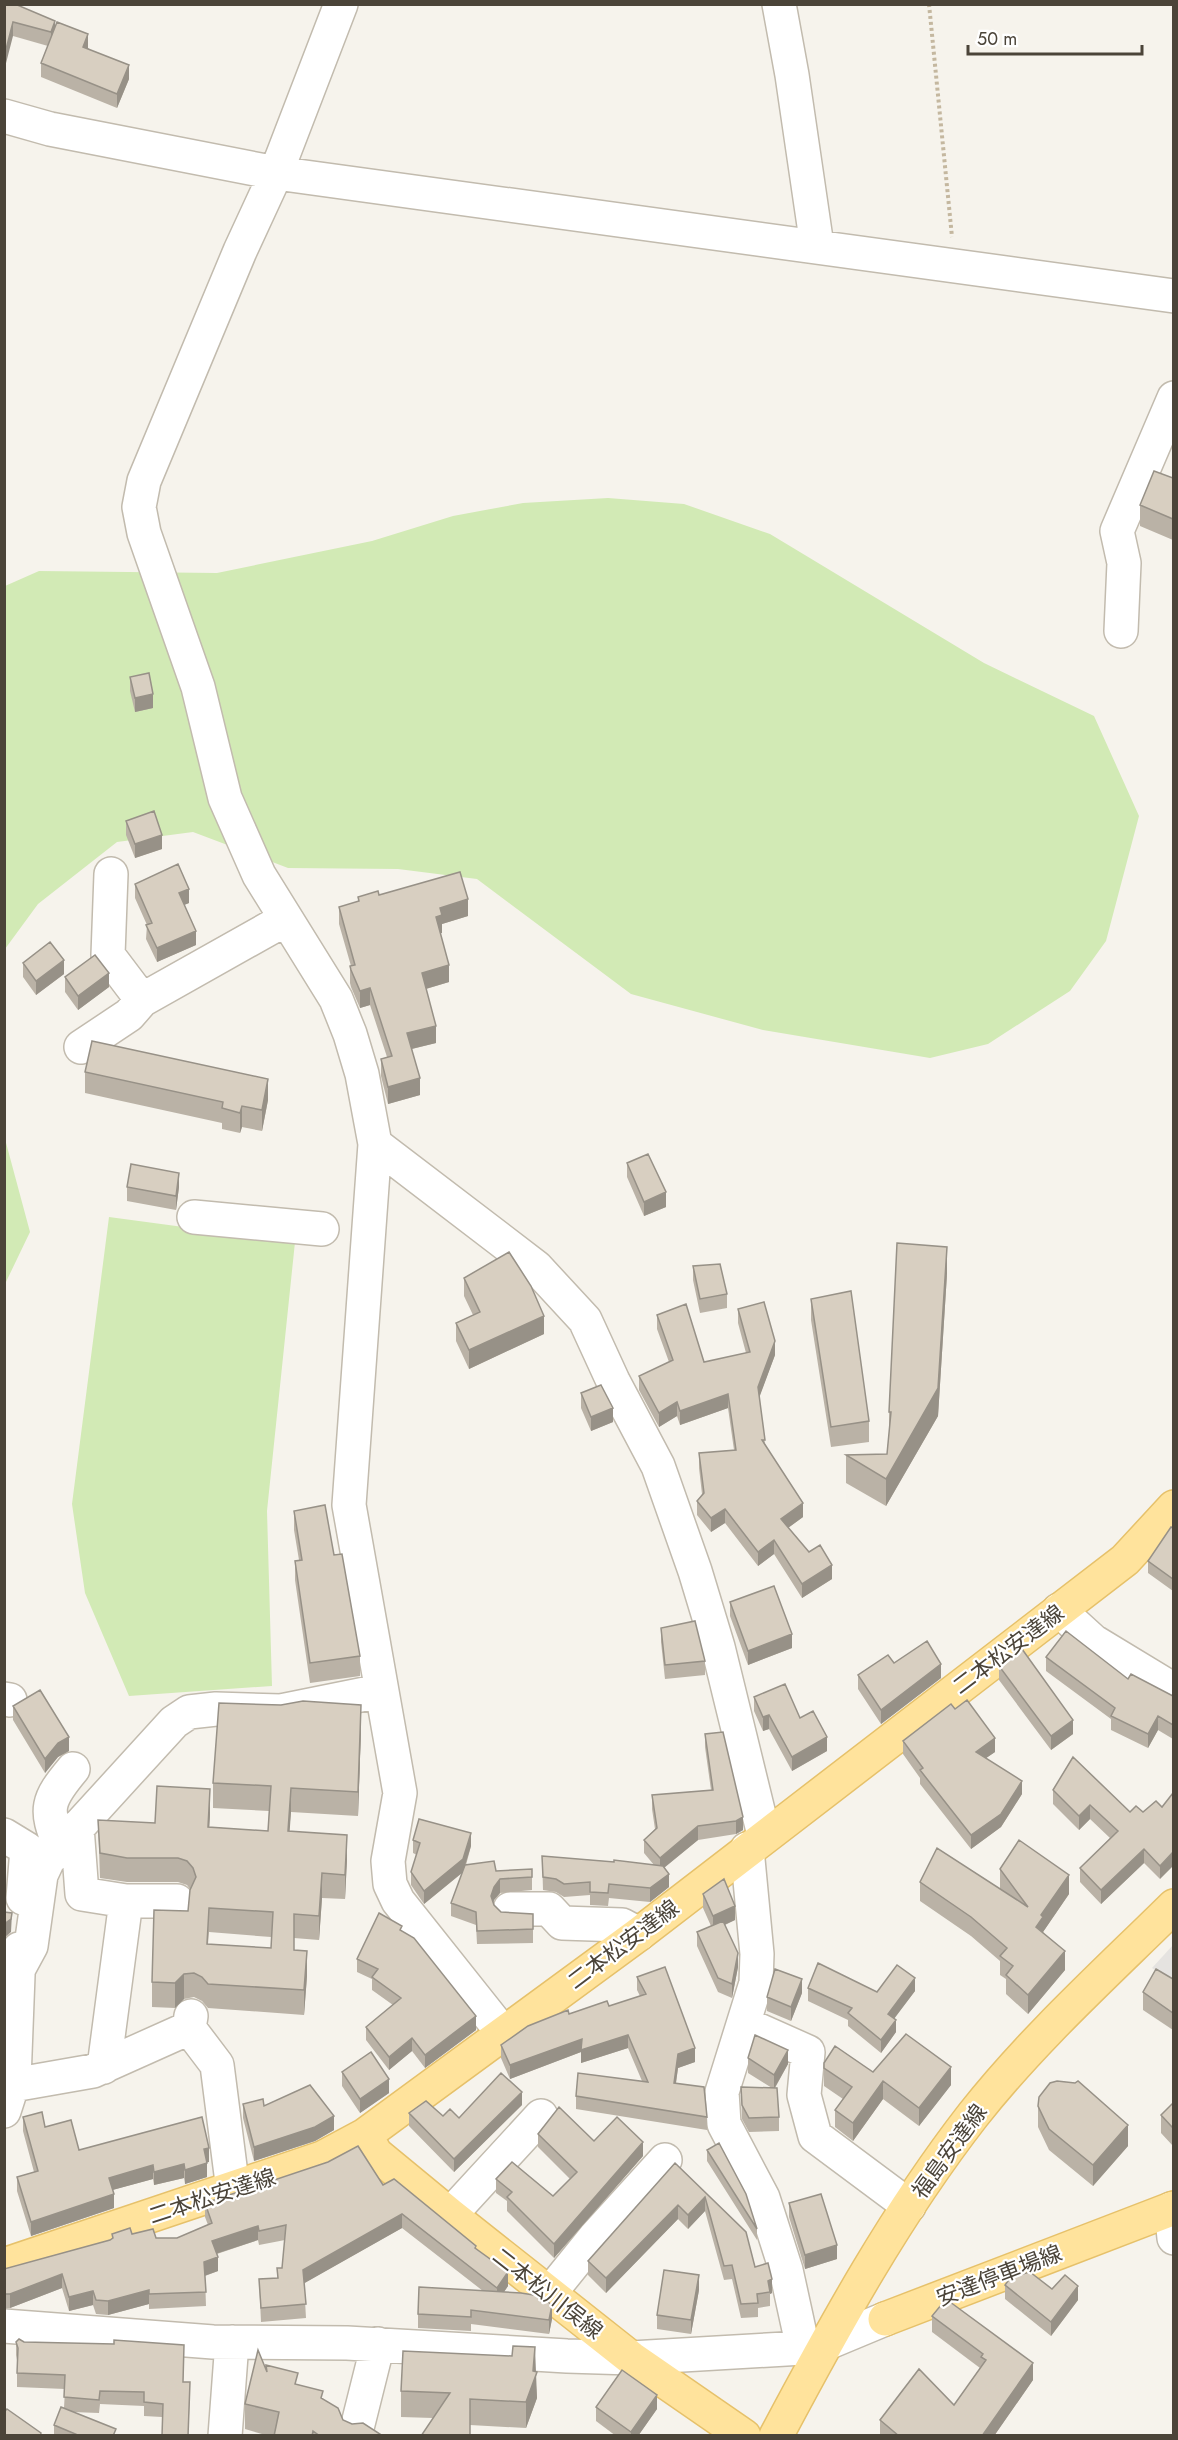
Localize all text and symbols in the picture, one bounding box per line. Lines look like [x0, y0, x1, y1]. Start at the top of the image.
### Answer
scale bar [968, 18, 1142, 56]
text: 50 m [977, 26, 1017, 52]
street label: 二本松安達線 [946, 1596, 1070, 1702]
street label: 二本松安達線 [561, 1891, 685, 1997]
street label: 福島安達線 [904, 2097, 994, 2205]
street label: 二本松安達線 [144, 2160, 280, 2232]
street label: 安達停車場線 [932, 2236, 1066, 2314]
street label: 二本松川俣線 [486, 2240, 610, 2346]

